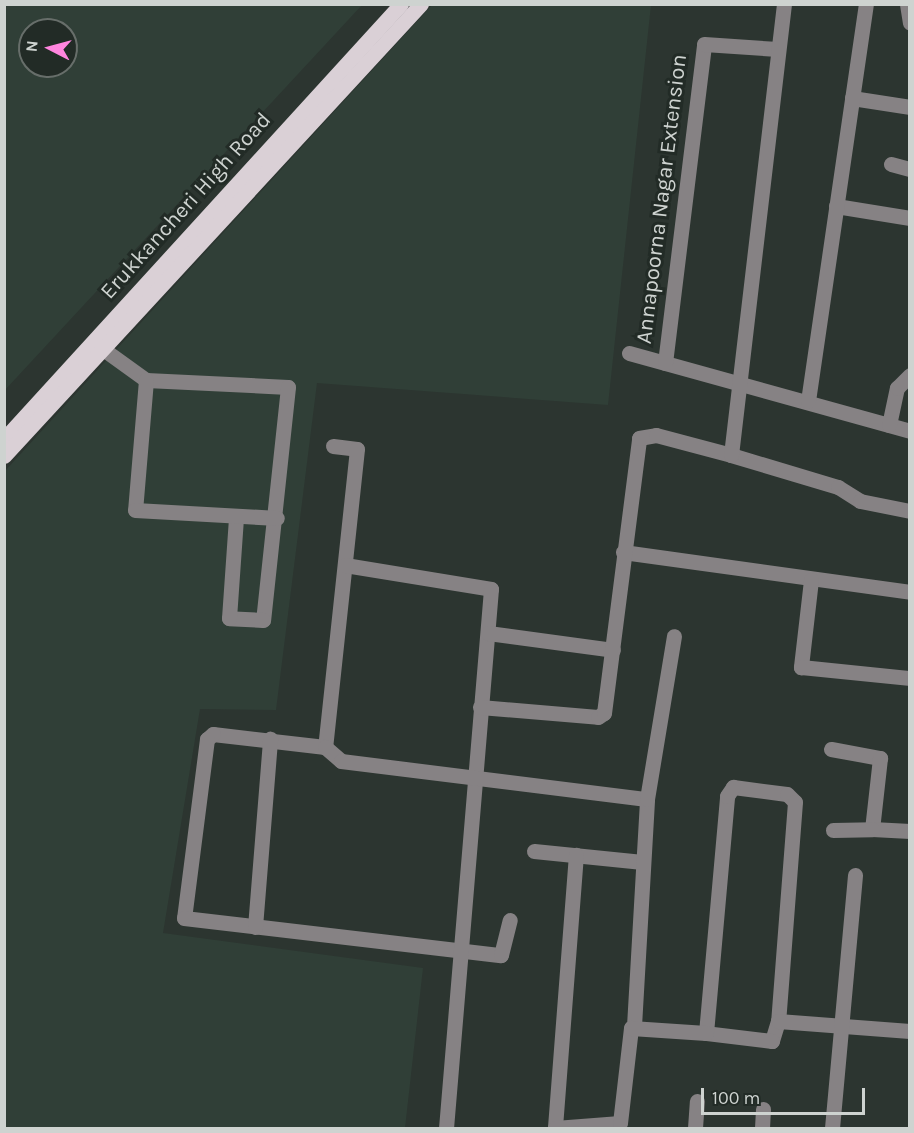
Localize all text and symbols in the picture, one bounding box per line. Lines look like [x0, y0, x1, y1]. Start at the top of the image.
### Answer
north arrow [18, 18, 78, 78]
text: N [22, 40, 42, 53]
street label: Annapoorna Nagar Extension [631, 53, 693, 345]
street label: Erukkancheri High Road [95, 107, 277, 305]
scale bar [704, 1076, 868, 1114]
text: 100 m [712, 1087, 760, 1109]

